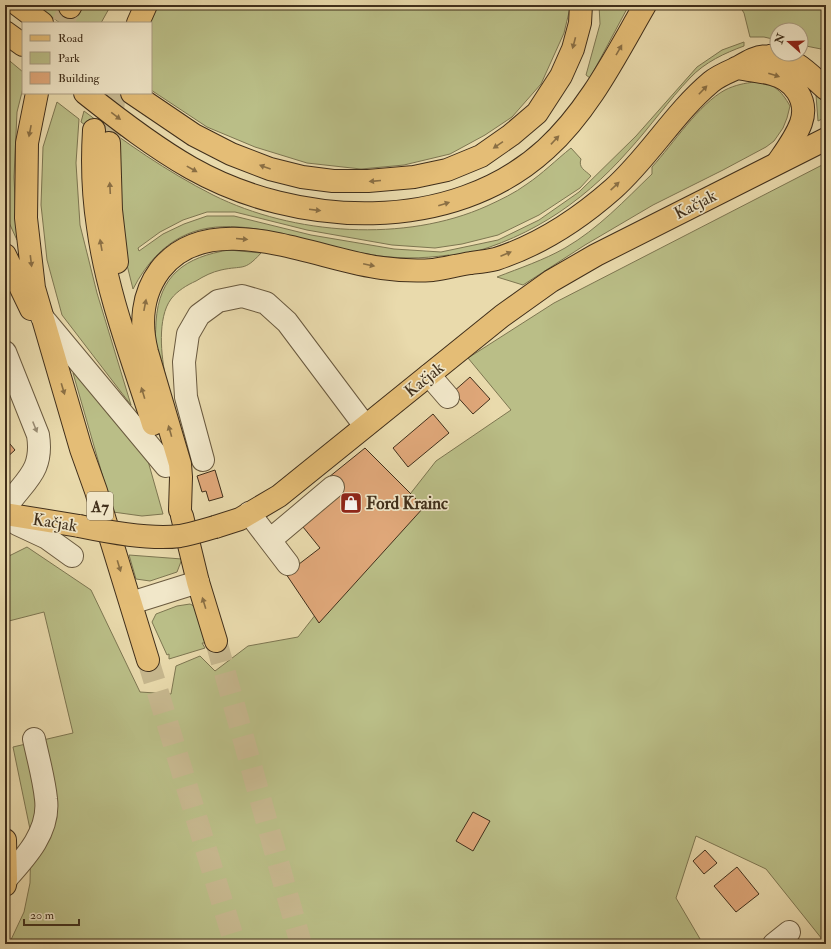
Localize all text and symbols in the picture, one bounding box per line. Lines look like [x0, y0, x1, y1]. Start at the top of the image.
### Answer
legend [22, 22, 152, 94]
north arrow [769, 22, 809, 62]
text: Road [58, 31, 83, 46]
text: N [772, 31, 788, 47]
one-way arrow [571, 37, 577, 49]
one-way arrow [615, 44, 622, 56]
text: Park [58, 51, 80, 66]
text: Building [58, 71, 101, 86]
one-way arrow [768, 72, 780, 78]
one-way arrow [698, 85, 708, 95]
one-way arrow [110, 112, 121, 121]
one-way arrow [26, 125, 32, 137]
one-way arrow [550, 135, 559, 145]
one-way arrow [492, 141, 503, 149]
one-way arrow [259, 163, 271, 169]
one-way arrow [186, 165, 198, 172]
one-way arrow [369, 177, 381, 184]
one-way arrow [107, 181, 113, 194]
one-way arrow [610, 181, 620, 191]
street label: Kačjak [670, 185, 720, 224]
one-way arrow [438, 201, 450, 207]
one-way arrow [308, 207, 321, 213]
one-way arrow [236, 236, 248, 243]
one-way arrow [98, 239, 104, 251]
one-way arrow [500, 251, 512, 257]
one-way arrow [28, 255, 34, 267]
one-way arrow [363, 263, 376, 269]
one-way arrow [142, 298, 148, 311]
street label: Kačjak [400, 357, 448, 402]
one-way arrow [60, 383, 66, 395]
one-way arrow [140, 387, 146, 399]
one-way arrow [32, 421, 38, 433]
one-way arrow [167, 424, 173, 436]
shop icon: Ford Krainc [338, 490, 364, 516]
road number: A7 [87, 492, 113, 520]
place label: Ford Krainc [366, 493, 448, 514]
street label: Kačjak [31, 509, 79, 536]
one-way arrow [116, 561, 122, 573]
one-way arrow [201, 597, 207, 609]
scale bar [24, 901, 79, 927]
text: 20 m [30, 908, 55, 923]

